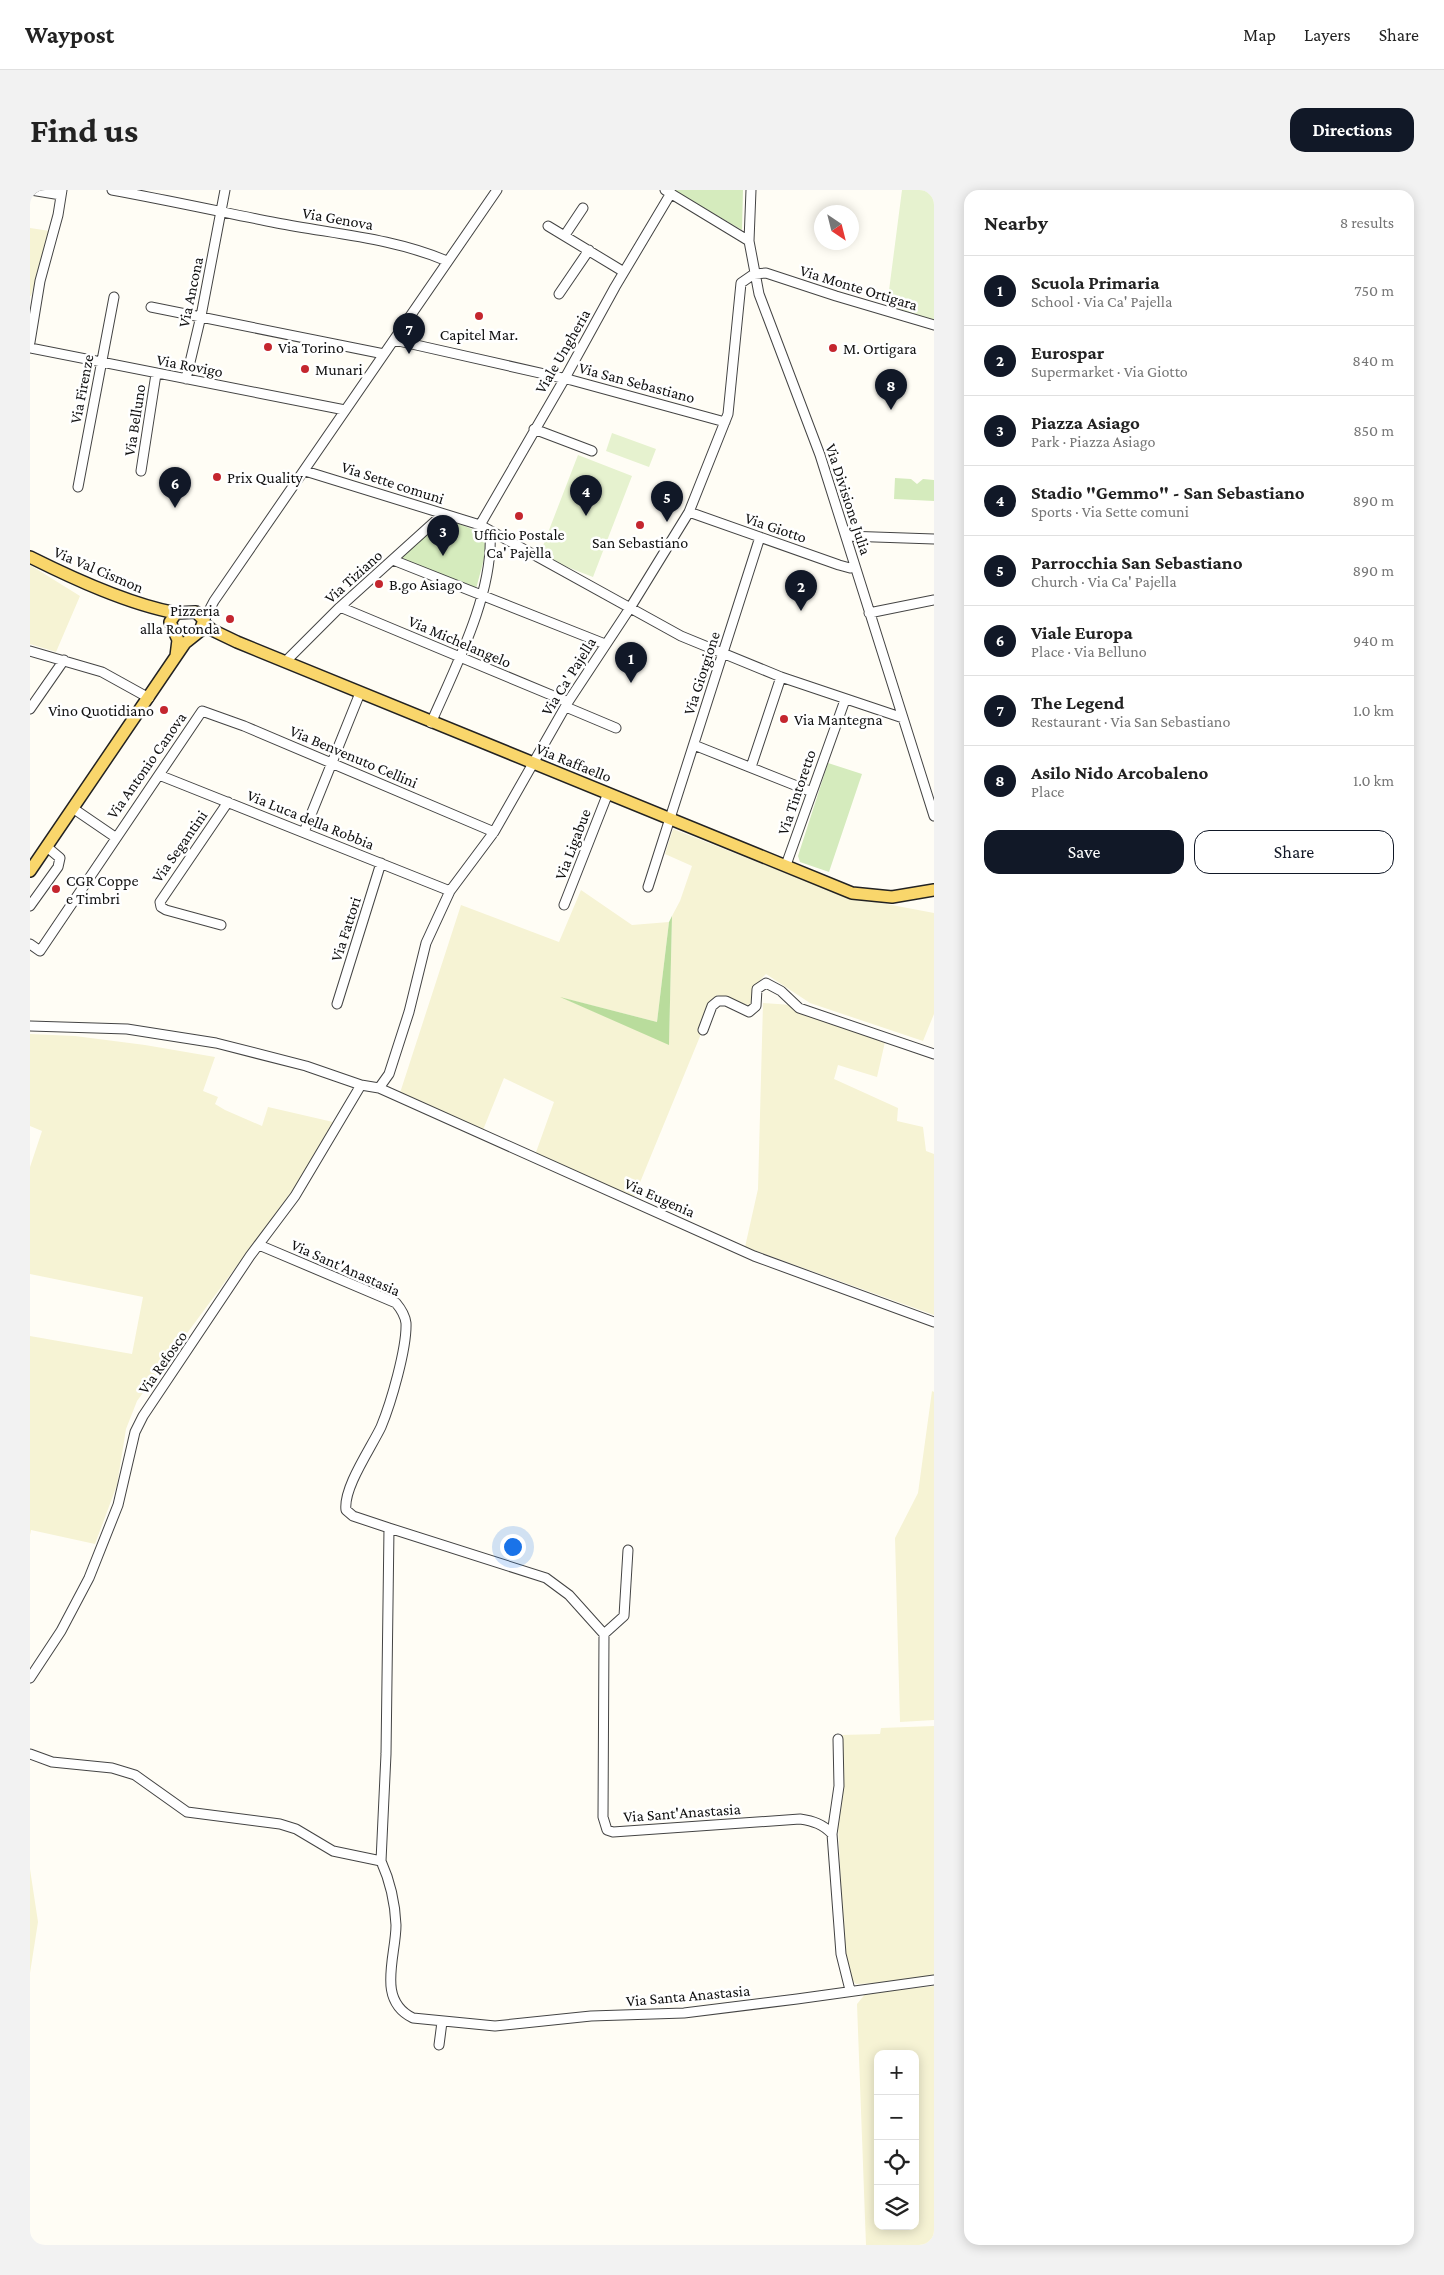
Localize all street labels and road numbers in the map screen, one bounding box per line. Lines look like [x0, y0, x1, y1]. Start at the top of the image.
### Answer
street label: Via Genova [301, 204, 375, 233]
street label: Via Ancona [175, 255, 206, 329]
street label: Via Monte Ortigara [798, 261, 920, 315]
street label: Viale Ungheria [531, 306, 595, 397]
street label: Via Rovigo [155, 351, 225, 381]
street label: Via Firenze [66, 353, 97, 425]
street label: Via San Sebastiano [577, 359, 697, 406]
street label: Via Belluno [120, 383, 149, 457]
street label: Via Divisione Julia [822, 441, 875, 558]
street label: Via Sette comuni [339, 458, 446, 507]
street label: Via Giotto [743, 509, 809, 546]
street label: Via Val Cismon [51, 543, 147, 596]
street label: Via Tiziano [321, 546, 386, 607]
street label: Via Michelangelo [405, 612, 514, 672]
street label: Via Giorgione [680, 629, 724, 717]
street label: Via Ca' Pajella [538, 634, 600, 719]
street label: Via Antonio Canova [103, 708, 190, 822]
street label: Via Benvenuto Cellini [287, 722, 420, 791]
street label: Via Raffaello [534, 740, 614, 785]
street label: Via Tintoretto [774, 747, 819, 837]
street label: Via Luca della Robbia [245, 786, 377, 853]
street label: Via Ligabue [551, 806, 595, 882]
street label: Via Segantini [148, 807, 211, 886]
street label: Via Fattori [327, 895, 364, 964]
street label: Via Eugenia [621, 1174, 698, 1222]
street label: Via Sant'Anastasia [289, 1236, 404, 1299]
street label: Via Refosco [135, 1328, 190, 1397]
street label: Via Sant'Anastasia [623, 1800, 742, 1825]
street label: Via Santa Anastasia [625, 1982, 751, 2009]

